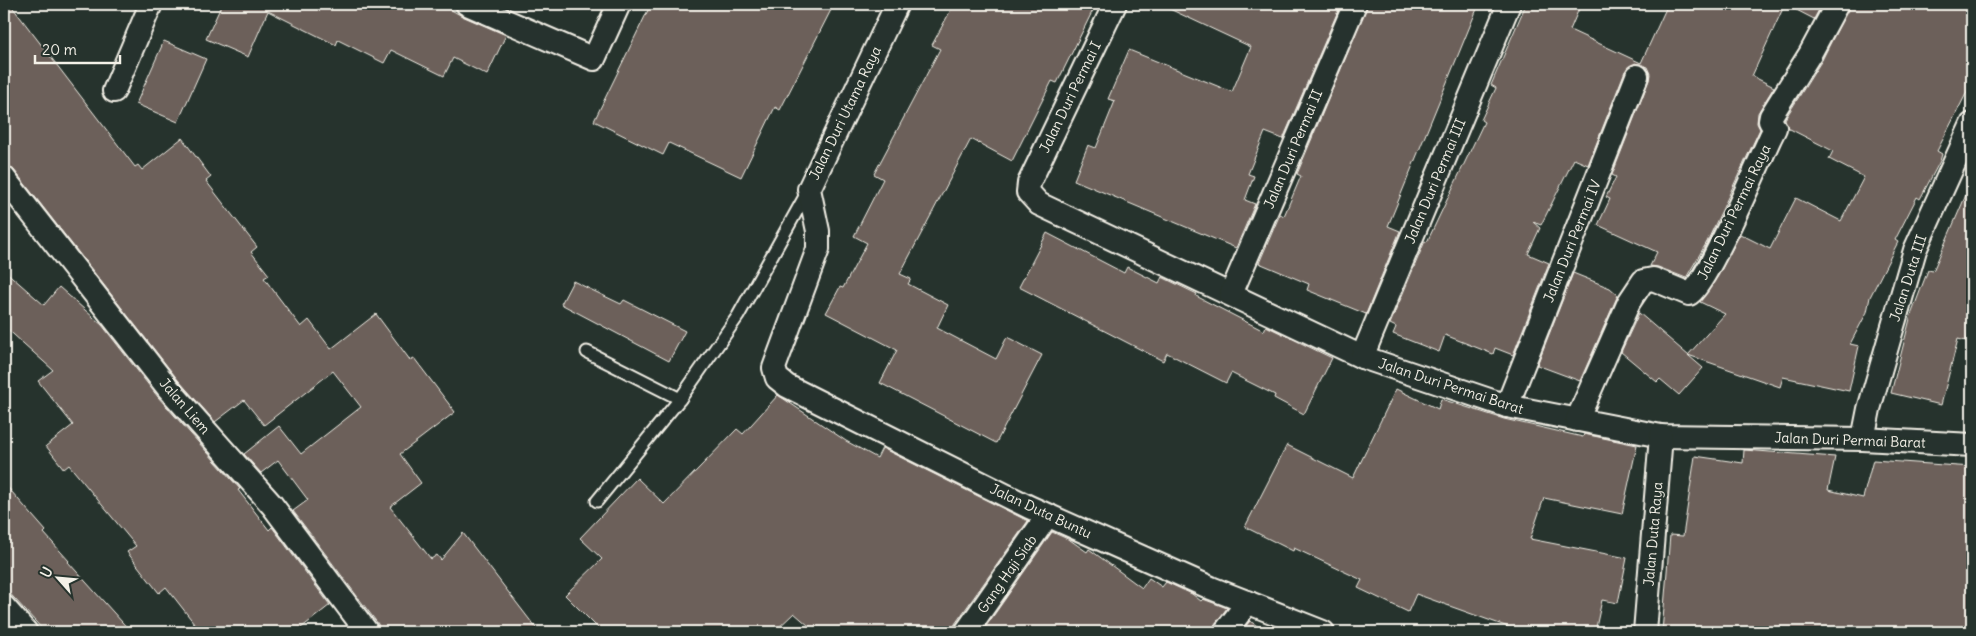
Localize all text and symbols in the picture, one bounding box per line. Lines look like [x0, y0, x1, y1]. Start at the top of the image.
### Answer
scale bar [35, 32, 120, 64]
street label: Jalan Duri Permai I [1035, 38, 1105, 156]
text: 20 m [42, 40, 77, 59]
street label: Jalan Duri Utama Raya [805, 43, 885, 183]
street label: Jalan Duri Permai II [1260, 87, 1326, 211]
street label: Jalan Duri Permai III [1401, 116, 1469, 246]
street label: Jalan Duri Permai Raya [1693, 141, 1775, 283]
street label: Jalan Duri Permai IV [1539, 177, 1605, 305]
street label: Jalan Duta III [1886, 232, 1930, 324]
street label: Jalan Duri Permai Barat [1376, 354, 1526, 418]
street label: Jalan Liem [156, 374, 214, 438]
street label: Jalan Duri Permai Barat [1774, 428, 1926, 452]
street label: Jalan Duta Buntu [987, 480, 1095, 542]
street label: Jalan Duta Raya [1639, 481, 1667, 587]
street label: Gang Haji Siab [973, 531, 1041, 617]
north arrow [32, 554, 82, 604]
text: U [36, 564, 57, 580]

